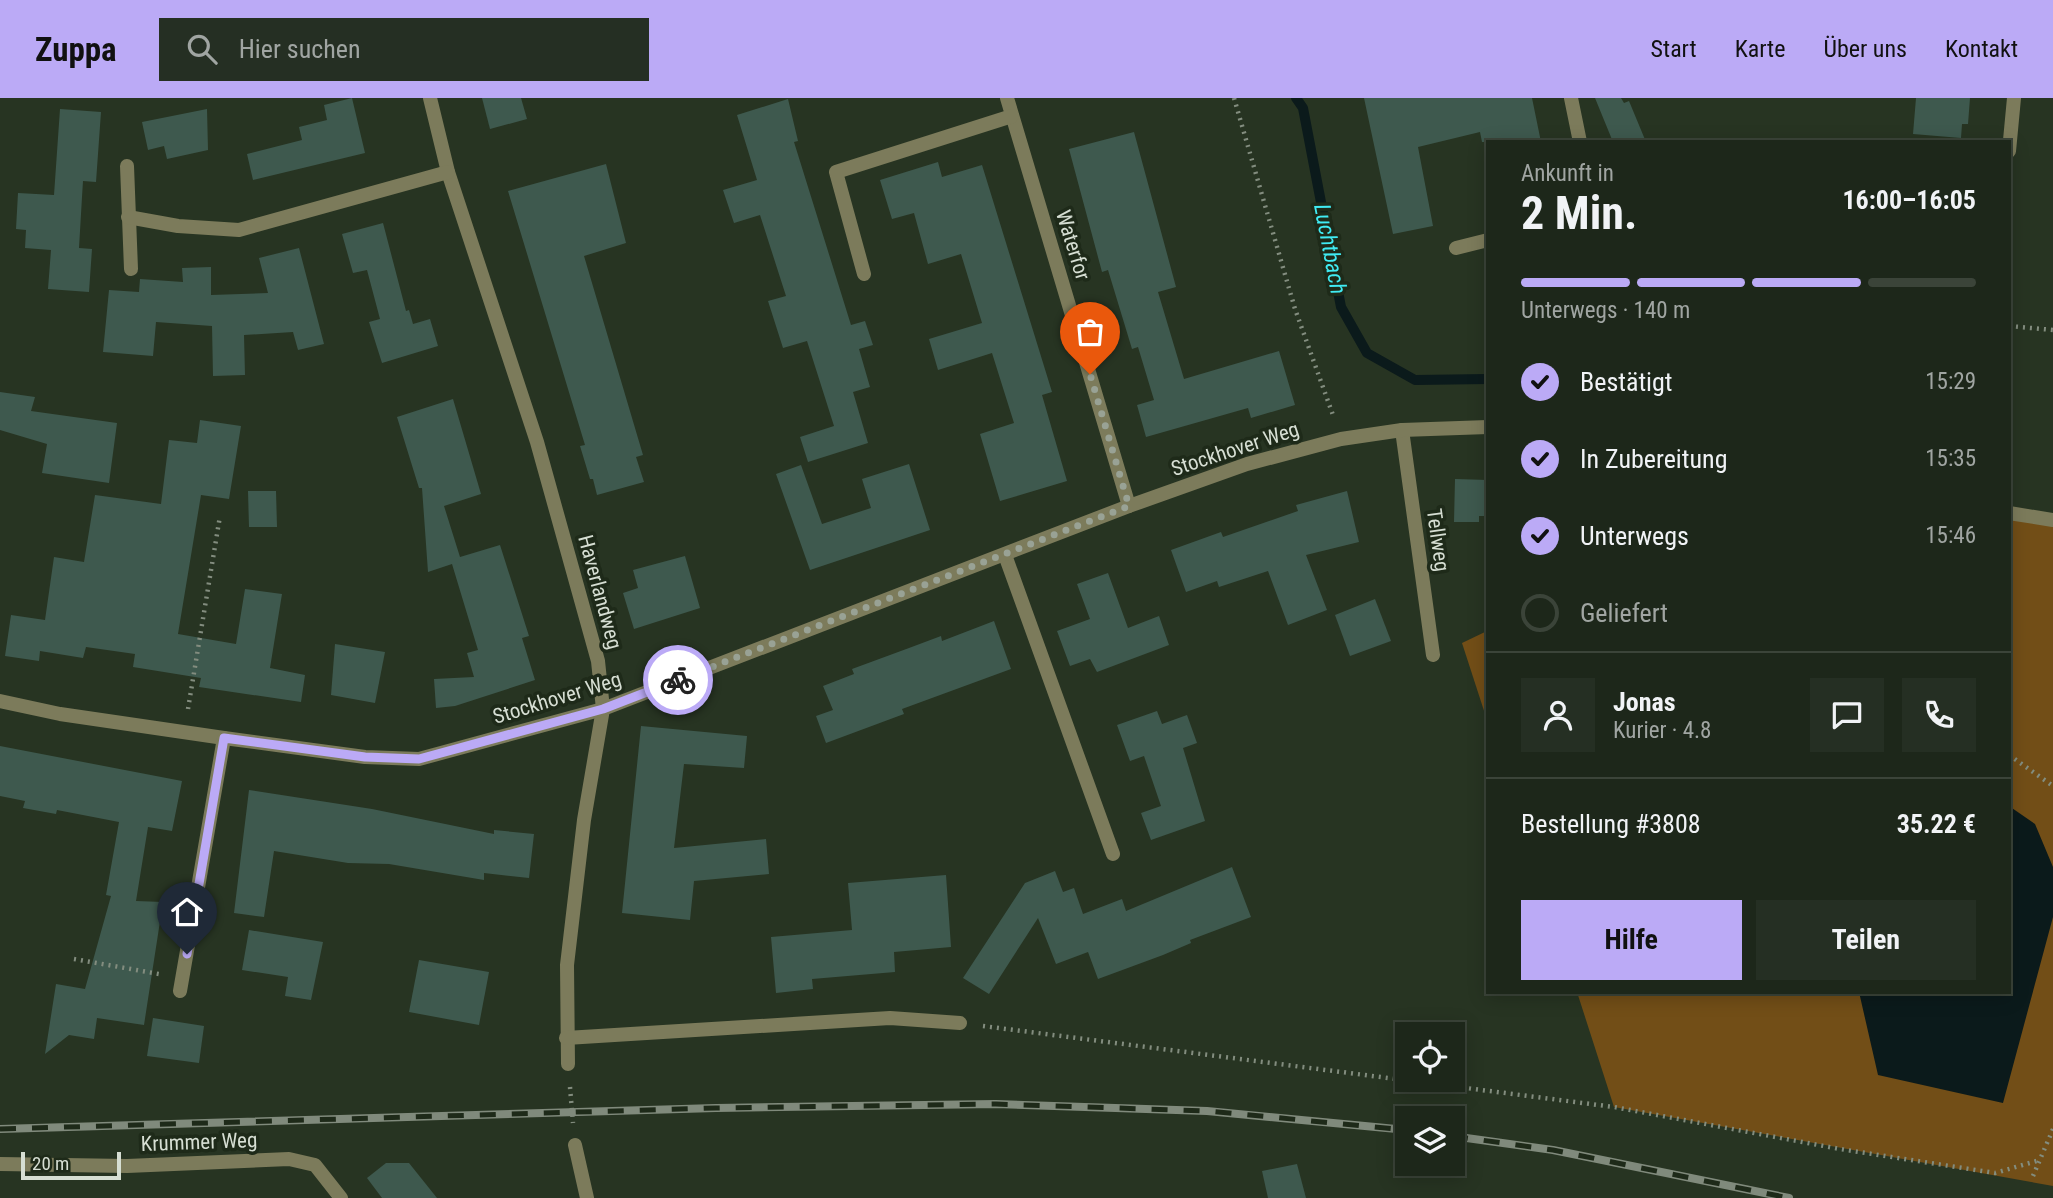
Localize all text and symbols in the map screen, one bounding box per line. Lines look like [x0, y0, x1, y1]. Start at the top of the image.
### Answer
search box [159, 18, 649, 81]
text: Zuppa [35, 30, 117, 69]
icon: search [183, 30, 221, 68]
text: Hier suchen [239, 34, 361, 64]
text: Start [1651, 35, 1697, 63]
text: Karte [1735, 35, 1785, 63]
text: Über uns [1823, 35, 1907, 63]
text: Kontakt [1945, 35, 2018, 63]
text: Ankunft in [1521, 160, 1614, 187]
text: 16:00–16:05 [1842, 185, 1976, 215]
text: 2 Min. [1521, 186, 1637, 240]
water label: Luchtbach [1308, 202, 1352, 296]
street label: Waterfor [1051, 207, 1095, 283]
text: Unterwegs · 140 m [1521, 297, 1690, 324]
pin [1060, 302, 1120, 374]
icon: bag [1071, 313, 1109, 351]
icon: check [1521, 363, 1559, 401]
text: Bestätigt [1580, 367, 1673, 397]
text: 15:29 [1925, 368, 1976, 395]
street label: Stockhover Weg [1168, 417, 1302, 481]
icon: check [1521, 440, 1559, 478]
text: In Zubereitung [1580, 444, 1728, 474]
text: 15:35 [1925, 445, 1976, 472]
street label: Tellweg [1422, 507, 1454, 573]
icon: check [1521, 517, 1559, 555]
text: Unterwegs [1580, 521, 1689, 551]
text: 15:46 [1925, 522, 1976, 549]
street label: Haverlandweg [573, 532, 627, 652]
text: Geliefert [1580, 598, 1668, 628]
courier [643, 645, 713, 715]
icon: bike [659, 661, 697, 699]
street label: Stockhover Weg [490, 667, 624, 729]
button: person [1521, 678, 1595, 752]
button: chat [1810, 678, 1884, 752]
button: phone [1902, 678, 1976, 752]
text: Jonas [1613, 687, 1676, 717]
text: Kurier · 4.8 [1613, 717, 1711, 744]
text: Bestellung #3808 [1521, 809, 1701, 839]
text: 35.22 € [1897, 809, 1976, 839]
pin [157, 882, 217, 954]
icon: home [168, 893, 206, 931]
button: Hilfe [1521, 900, 1742, 980]
button: Teilen [1756, 900, 1976, 980]
map controls [1395, 1022, 1465, 1176]
button: locate [1395, 1022, 1465, 1092]
button: layers [1395, 1106, 1465, 1176]
street label: Krummer Weg [140, 1128, 258, 1156]
scale bar [21, 1149, 121, 1181]
text: 20 m [32, 1152, 69, 1175]

